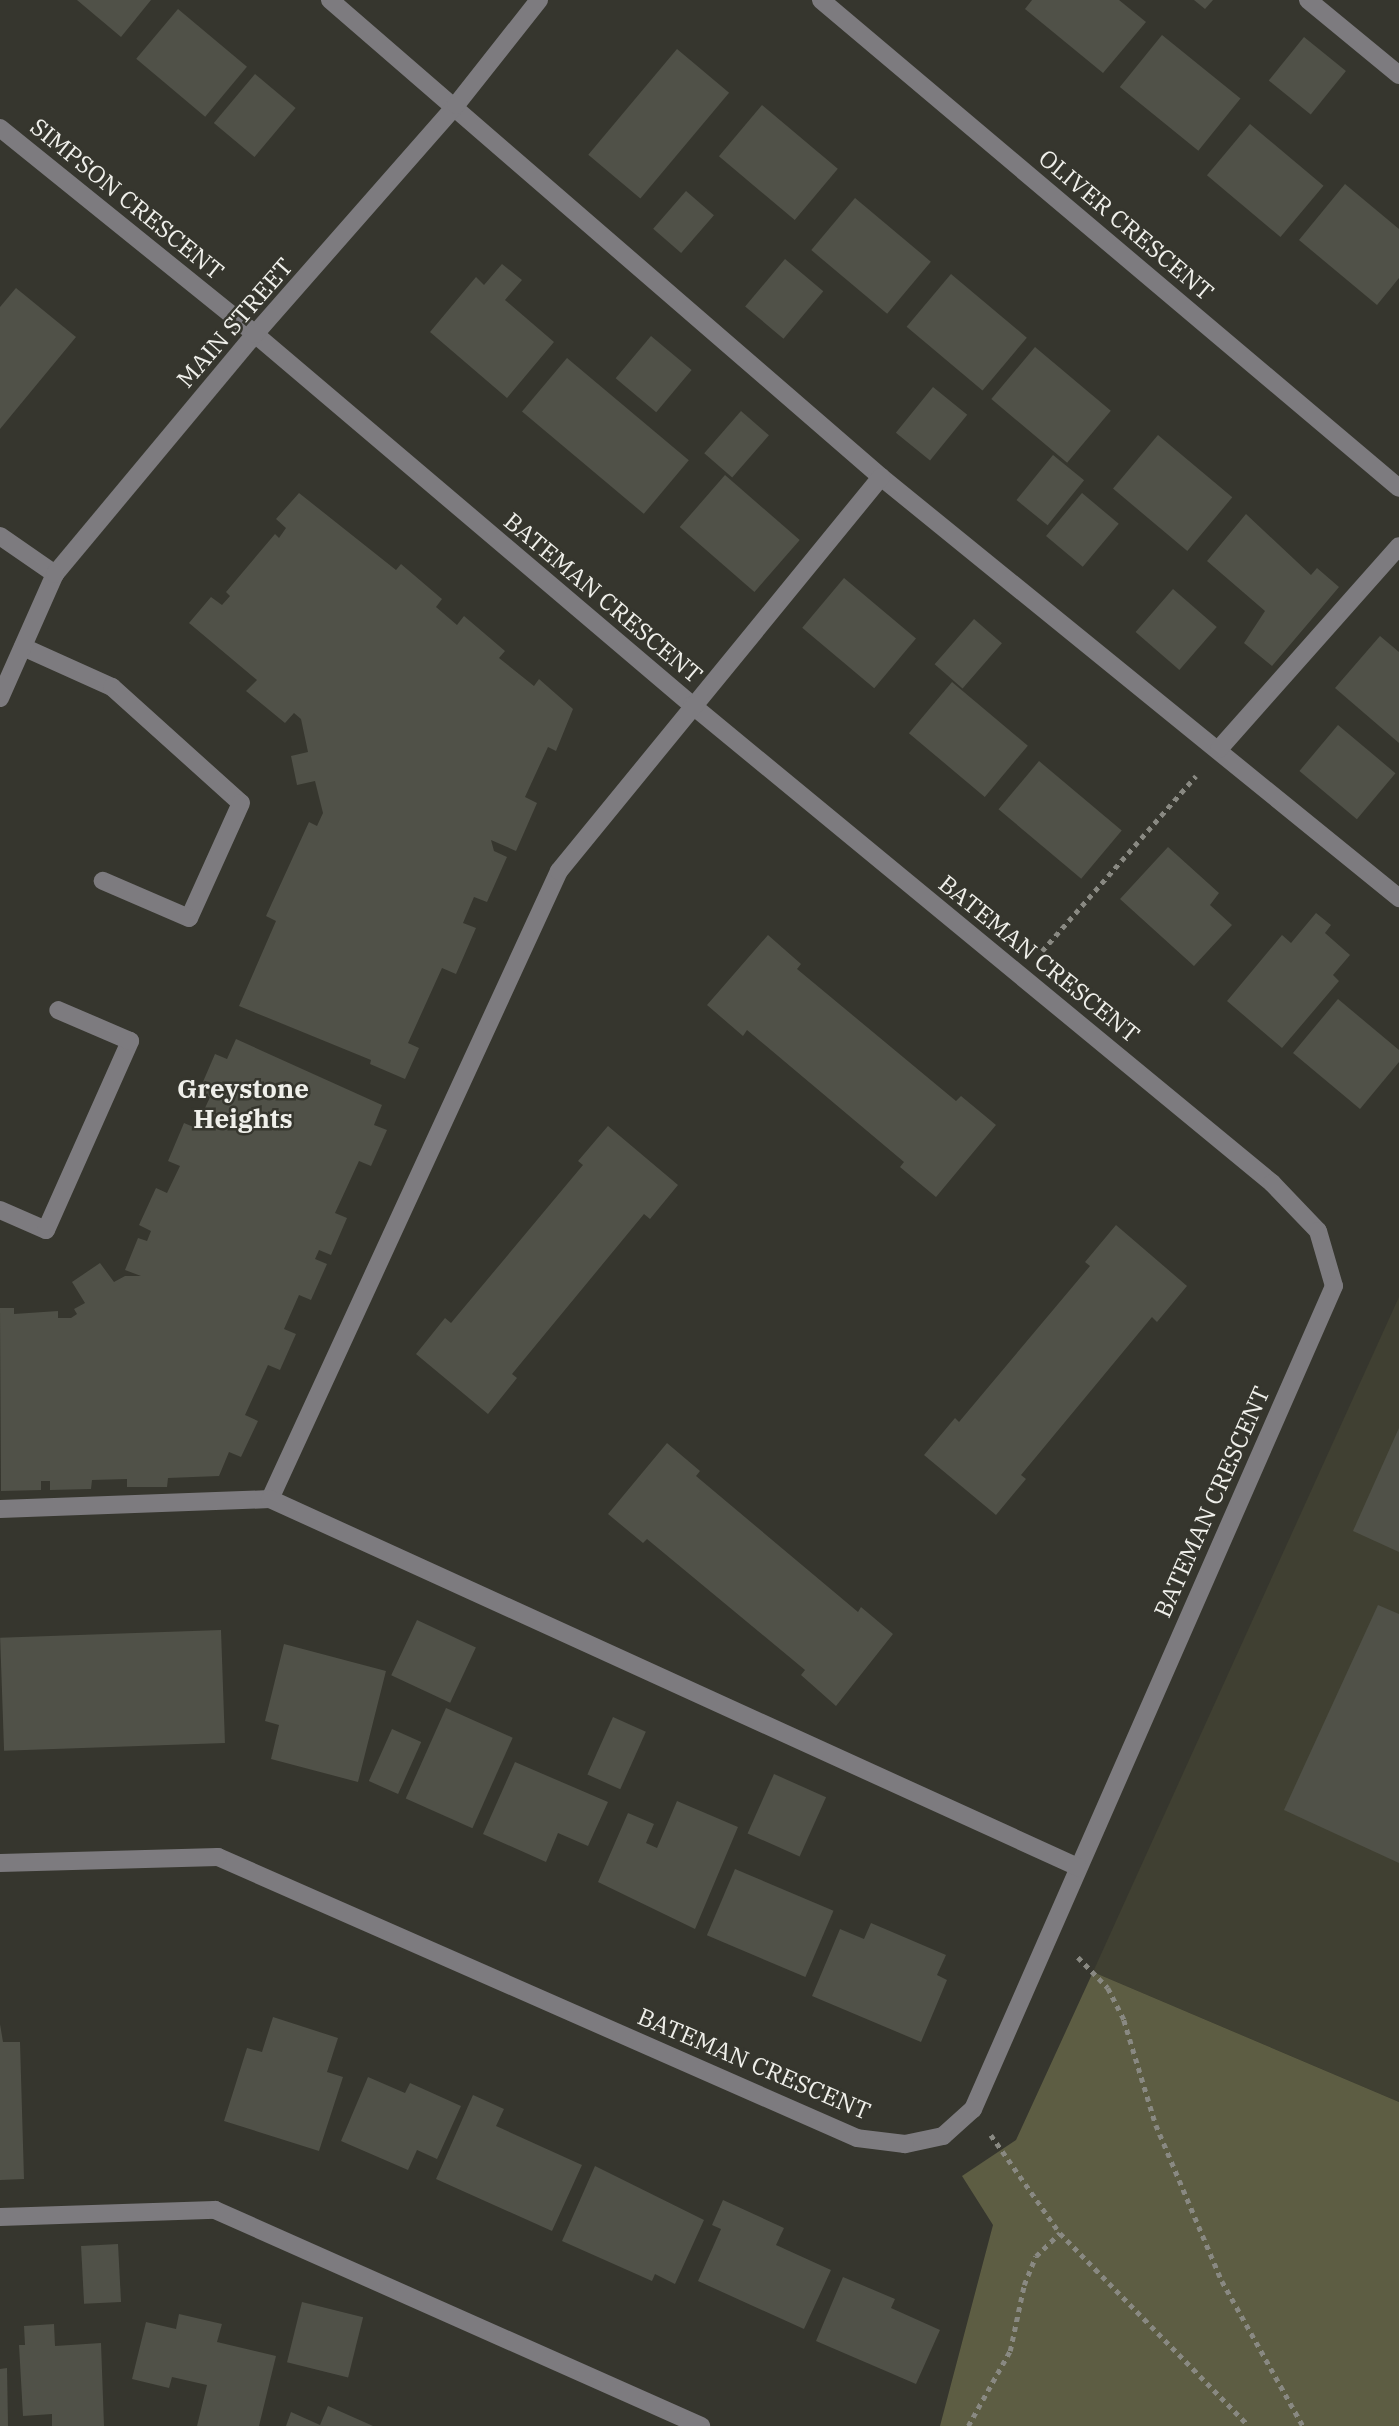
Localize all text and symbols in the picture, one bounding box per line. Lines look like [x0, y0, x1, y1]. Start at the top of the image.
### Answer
street label: SIMPSON CRESCENT [25, 112, 229, 286]
street label: OLIVER CRESCENT [1033, 144, 1219, 306]
street label: MAIN STREET [171, 252, 299, 394]
street label: BATEMAN CRESCENT [498, 507, 708, 689]
street label: BATEMAN CRESCENT [933, 869, 1145, 1049]
district label: Greystone Heights [177, 1073, 309, 1134]
street label: BATEMAN CRESCENT [1148, 1382, 1276, 1622]
street label: BATEMAN CRESCENT [633, 2002, 875, 2126]

